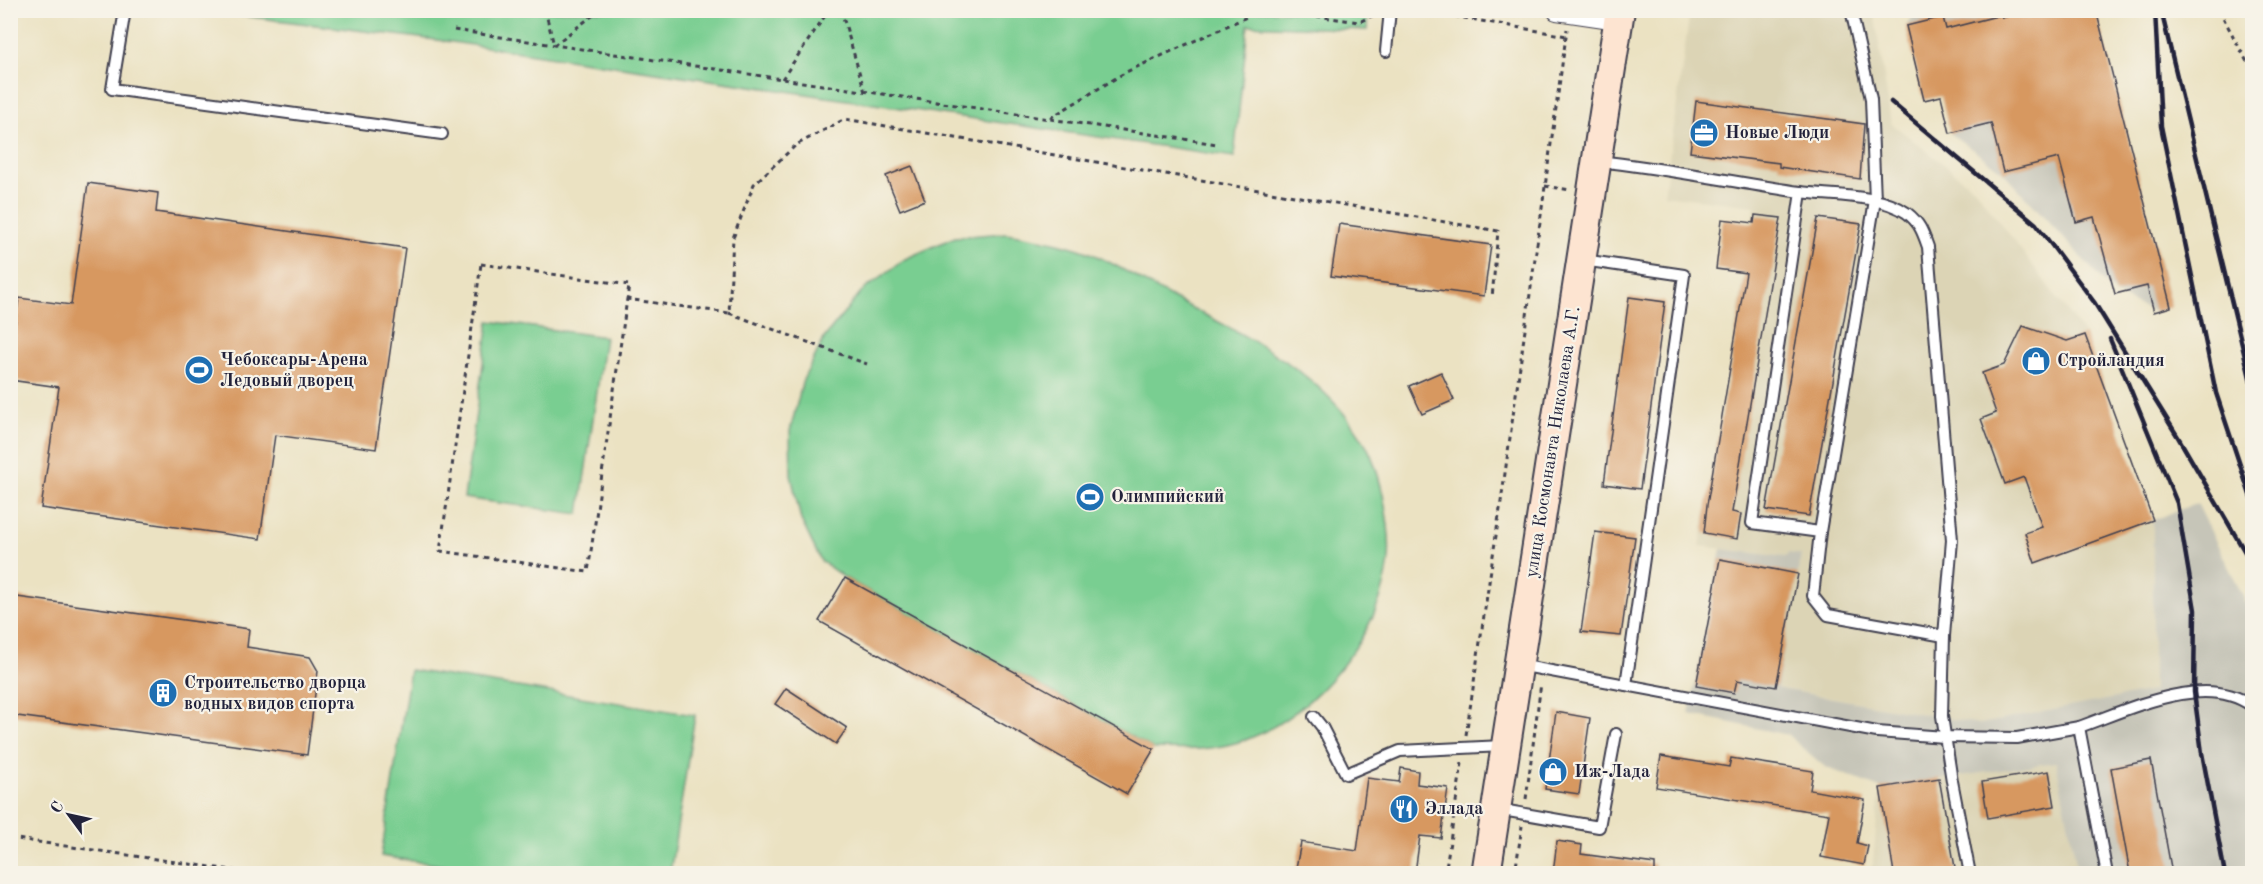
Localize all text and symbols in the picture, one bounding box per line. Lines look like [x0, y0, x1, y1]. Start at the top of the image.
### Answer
office icon: Новые Люди [1688, 117, 1720, 149]
place label: Новые Люди [1725, 124, 1829, 142]
street label: улица Космонавта Николаева А.Г. [1523, 305, 1583, 579]
shop icon: Стройландия [2020, 345, 2052, 377]
place label: Чебоксары-Арена Ледовый дворец [220, 351, 368, 390]
place label: Стройландия [2057, 352, 2165, 370]
sports icon: Чебоксары-Арена Ледовый дворец [183, 354, 215, 386]
sports icon: Олимпийский [1074, 481, 1106, 513]
place label: Олимпийский [1111, 488, 1224, 506]
place label: Строительство дворца водных видов спорта [184, 674, 366, 713]
building icon: Строительство дворца водных видов спорта [147, 677, 179, 709]
shop icon: Иж-Лада [1537, 756, 1569, 788]
place label: Иж-Лада [1574, 763, 1650, 781]
north arrow [39, 785, 99, 845]
restaurant icon: Эллада [1388, 793, 1420, 825]
text: С [49, 799, 68, 817]
place label: Эллада [1425, 800, 1483, 818]

